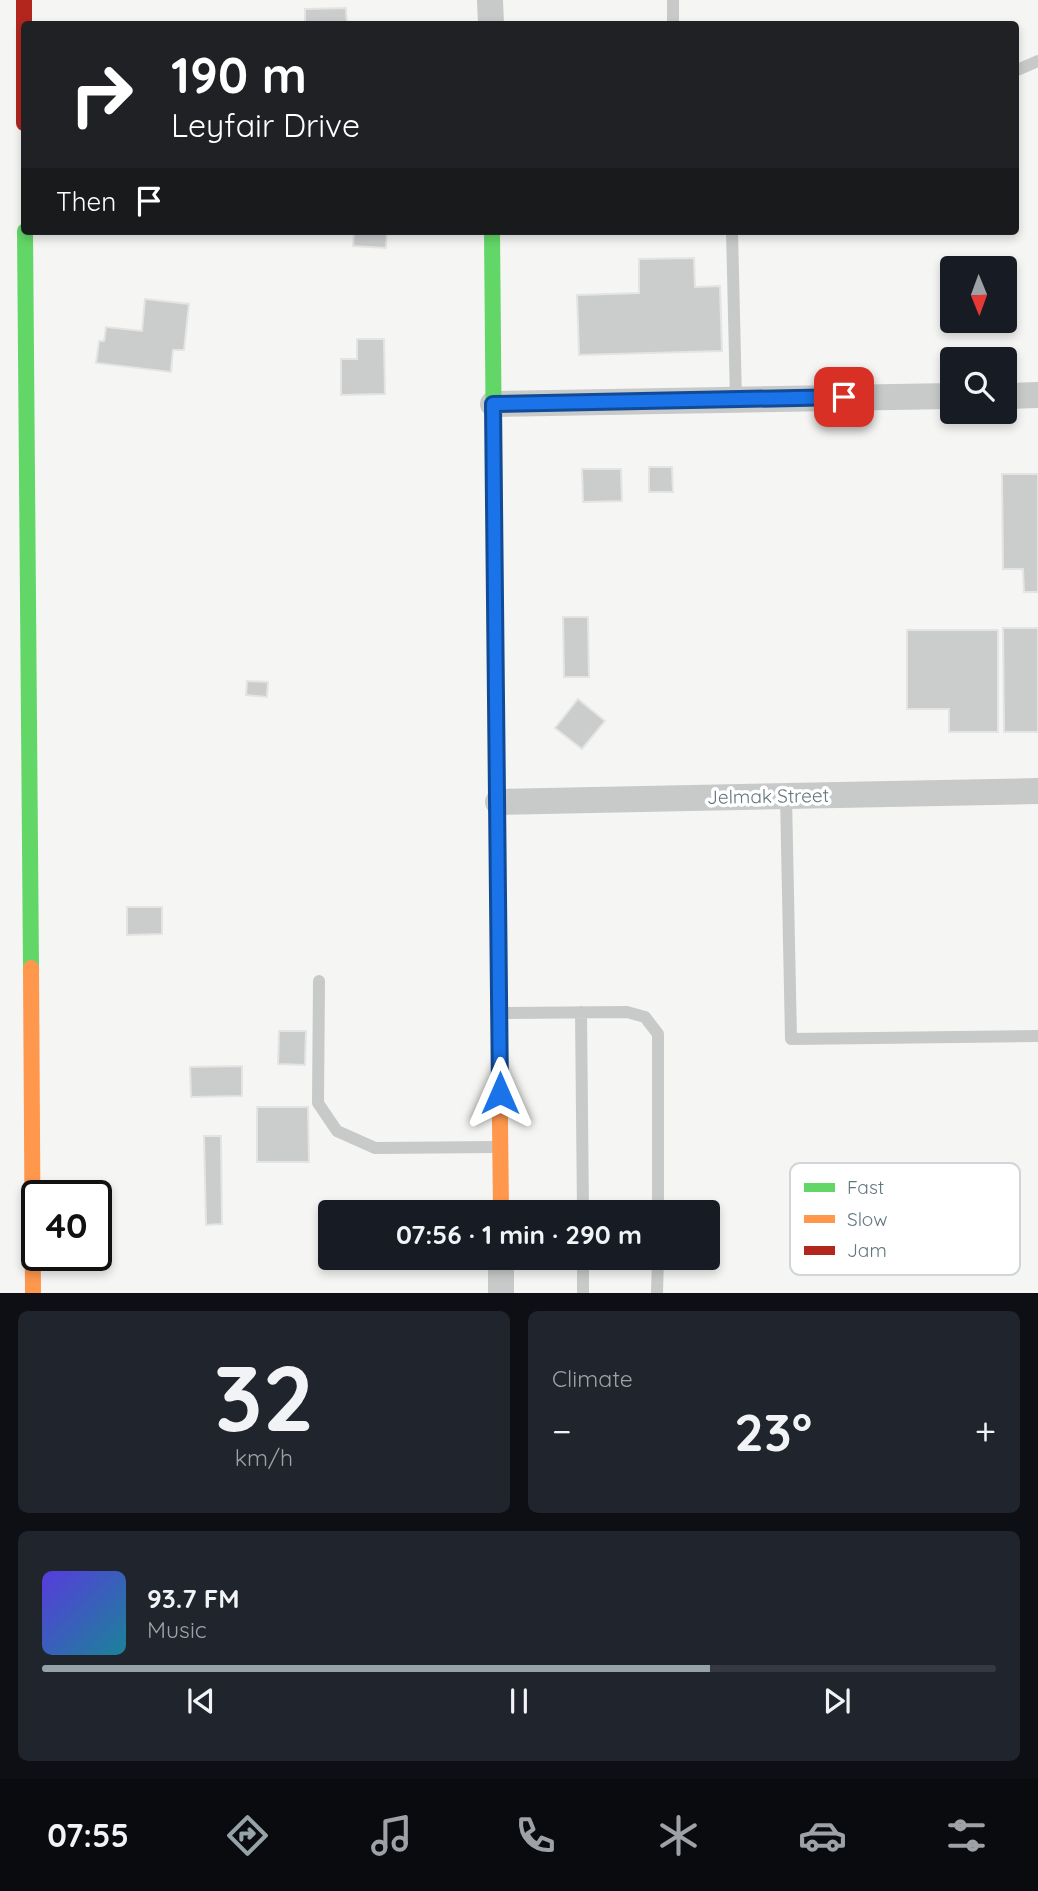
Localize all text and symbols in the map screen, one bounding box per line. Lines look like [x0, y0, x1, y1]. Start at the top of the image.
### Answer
text: 190 m [171, 44, 307, 105]
icon: right [56, 49, 147, 140]
text: Leyfair Drive [171, 105, 360, 145]
icon: arrive [130, 182, 168, 220]
text: Then [56, 185, 116, 218]
north arrow [940, 256, 1017, 332]
map controls [940, 256, 1017, 424]
button: search [940, 347, 1017, 424]
pin [814, 367, 874, 427]
icon: arrive [825, 378, 863, 416]
street label: Jelmak Street [707, 783, 829, 809]
position arrow [463, 1056, 537, 1130]
legend [790, 1163, 1020, 1275]
text: Fast [847, 1175, 884, 1199]
speed limit sign: 40 [21, 1180, 112, 1271]
text: Slow [847, 1207, 888, 1231]
text: 07:56 · 1 min · 290 m [396, 1218, 642, 1251]
text: Jam [847, 1238, 887, 1262]
text: 32 [214, 1340, 314, 1454]
text: Climate [552, 1364, 633, 1393]
text: 23° [734, 1399, 812, 1464]
text: − [552, 1407, 572, 1455]
text: + [975, 1407, 996, 1455]
text: km/h [235, 1443, 293, 1472]
text: 93.7 FM [147, 1582, 240, 1615]
text: Music [147, 1615, 207, 1644]
icon: previous [182, 1682, 220, 1720]
icon: pause [500, 1682, 538, 1720]
icon: next [818, 1682, 856, 1720]
icon: directions [223, 1811, 272, 1860]
icon: music [367, 1811, 416, 1860]
icon: phone [511, 1811, 560, 1860]
icon: climate [654, 1811, 703, 1860]
icon: car [798, 1811, 847, 1860]
icon: filters [942, 1811, 991, 1860]
text: 07:55 [47, 1815, 129, 1855]

